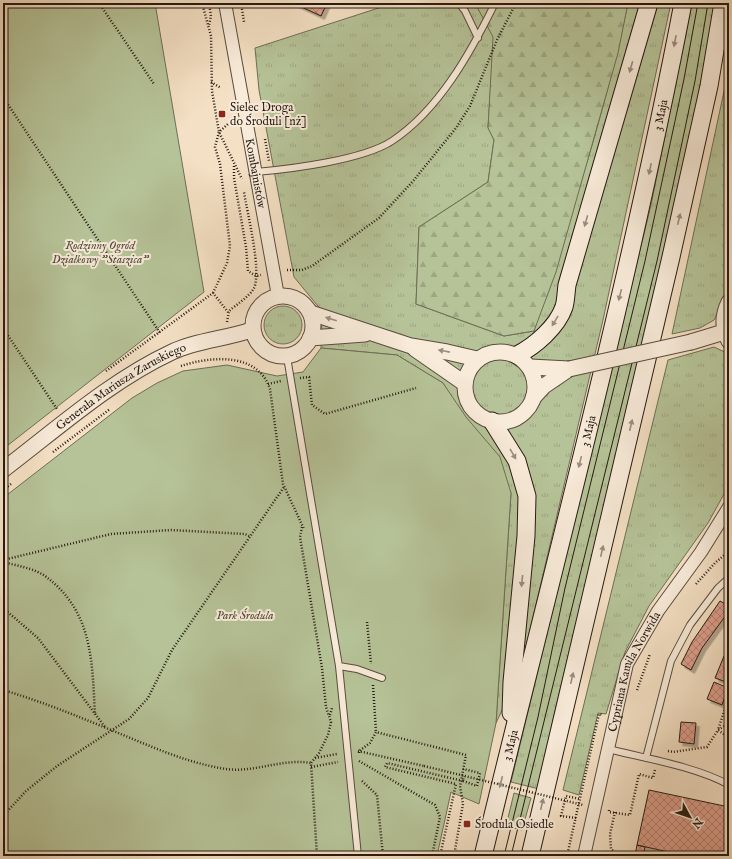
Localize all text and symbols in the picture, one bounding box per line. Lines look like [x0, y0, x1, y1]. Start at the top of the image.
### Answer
one-way arrow [672, 35, 678, 47]
one-way arrow [628, 62, 634, 74]
street label: 3 Maja [650, 97, 671, 132]
place label: Sielec Droga do Środuli [nż] [230, 100, 307, 129]
marker: Sielec Droga do Środuli [nż] [217, 109, 227, 119]
street label: Kombajnistów [242, 137, 270, 211]
one-way arrow [646, 163, 652, 175]
one-way arrow [677, 213, 683, 225]
one-way arrow [583, 215, 589, 227]
park label: Rodzinny Ogród Działkowy "Staszica" [52, 238, 149, 267]
one-way arrow [617, 289, 623, 302]
one-way arrow [552, 315, 559, 327]
one-way arrow [324, 316, 336, 322]
street label: Generała Mariusza Zaruskiego [53, 339, 188, 433]
one-way arrow [438, 348, 450, 354]
street label: 3 Maja [577, 413, 599, 448]
one-way arrow [629, 418, 635, 431]
one-way arrow [509, 448, 516, 460]
one-way arrow [576, 456, 582, 469]
one-way arrow [600, 545, 606, 558]
one-way arrow [519, 575, 525, 587]
park label: Park Środula [216, 608, 274, 623]
street label: Cypriana Kamila Norwida [605, 608, 664, 733]
one-way arrow [570, 672, 576, 684]
street label: 3 Maja [499, 727, 522, 762]
one-way arrow [498, 776, 504, 788]
north arrow [670, 797, 710, 837]
one-way arrow [540, 798, 546, 811]
text: N [688, 814, 706, 831]
place label: Środula Osiedle [475, 816, 554, 832]
marker: Środula Osiedle [462, 819, 472, 829]

